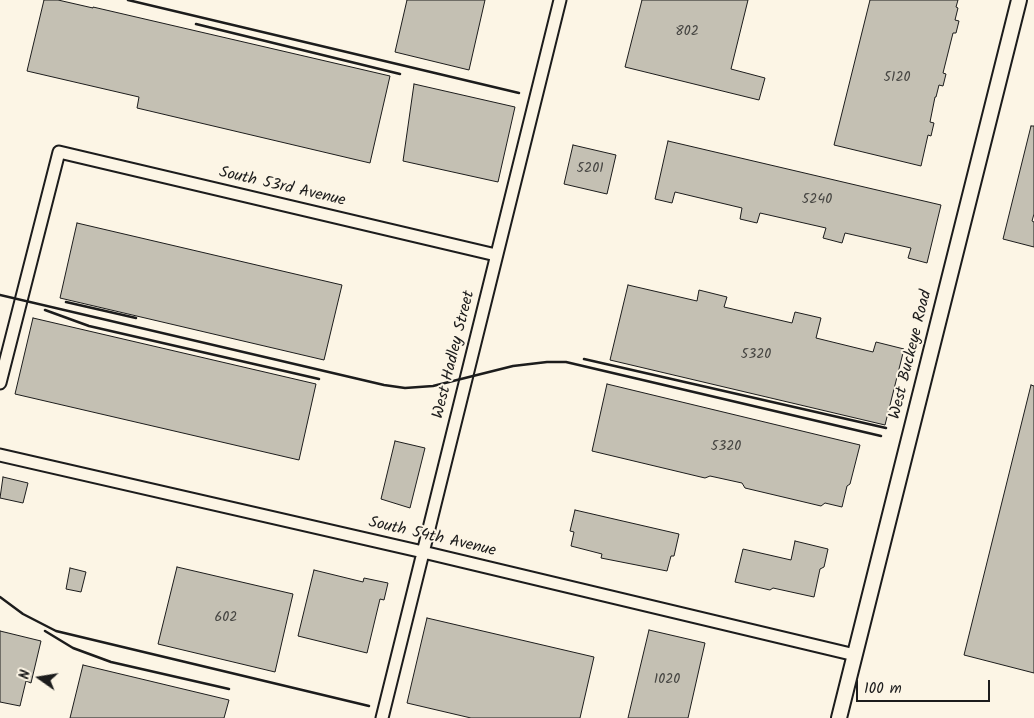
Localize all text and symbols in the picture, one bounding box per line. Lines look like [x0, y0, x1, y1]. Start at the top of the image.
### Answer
house number: 802 [675, 25, 699, 41]
house number: 5120 [883, 71, 911, 87]
house number: 5201 [576, 162, 604, 178]
street label: South 53rd Avenue [217, 164, 347, 212]
house number: 5240 [802, 193, 832, 209]
street label: West Hadley Street [430, 289, 480, 421]
street label: West Buckeye Road [887, 289, 937, 421]
house number: 5320 [741, 348, 771, 364]
house number: 5320 [711, 440, 741, 456]
street label: South 54th Avenue [366, 514, 498, 562]
house number: 602 [215, 611, 237, 627]
north arrow [15, 653, 65, 703]
text: N [14, 668, 37, 681]
scale bar [859, 670, 993, 702]
house number: 1020 [654, 673, 680, 689]
text: 100 m [864, 677, 902, 701]

